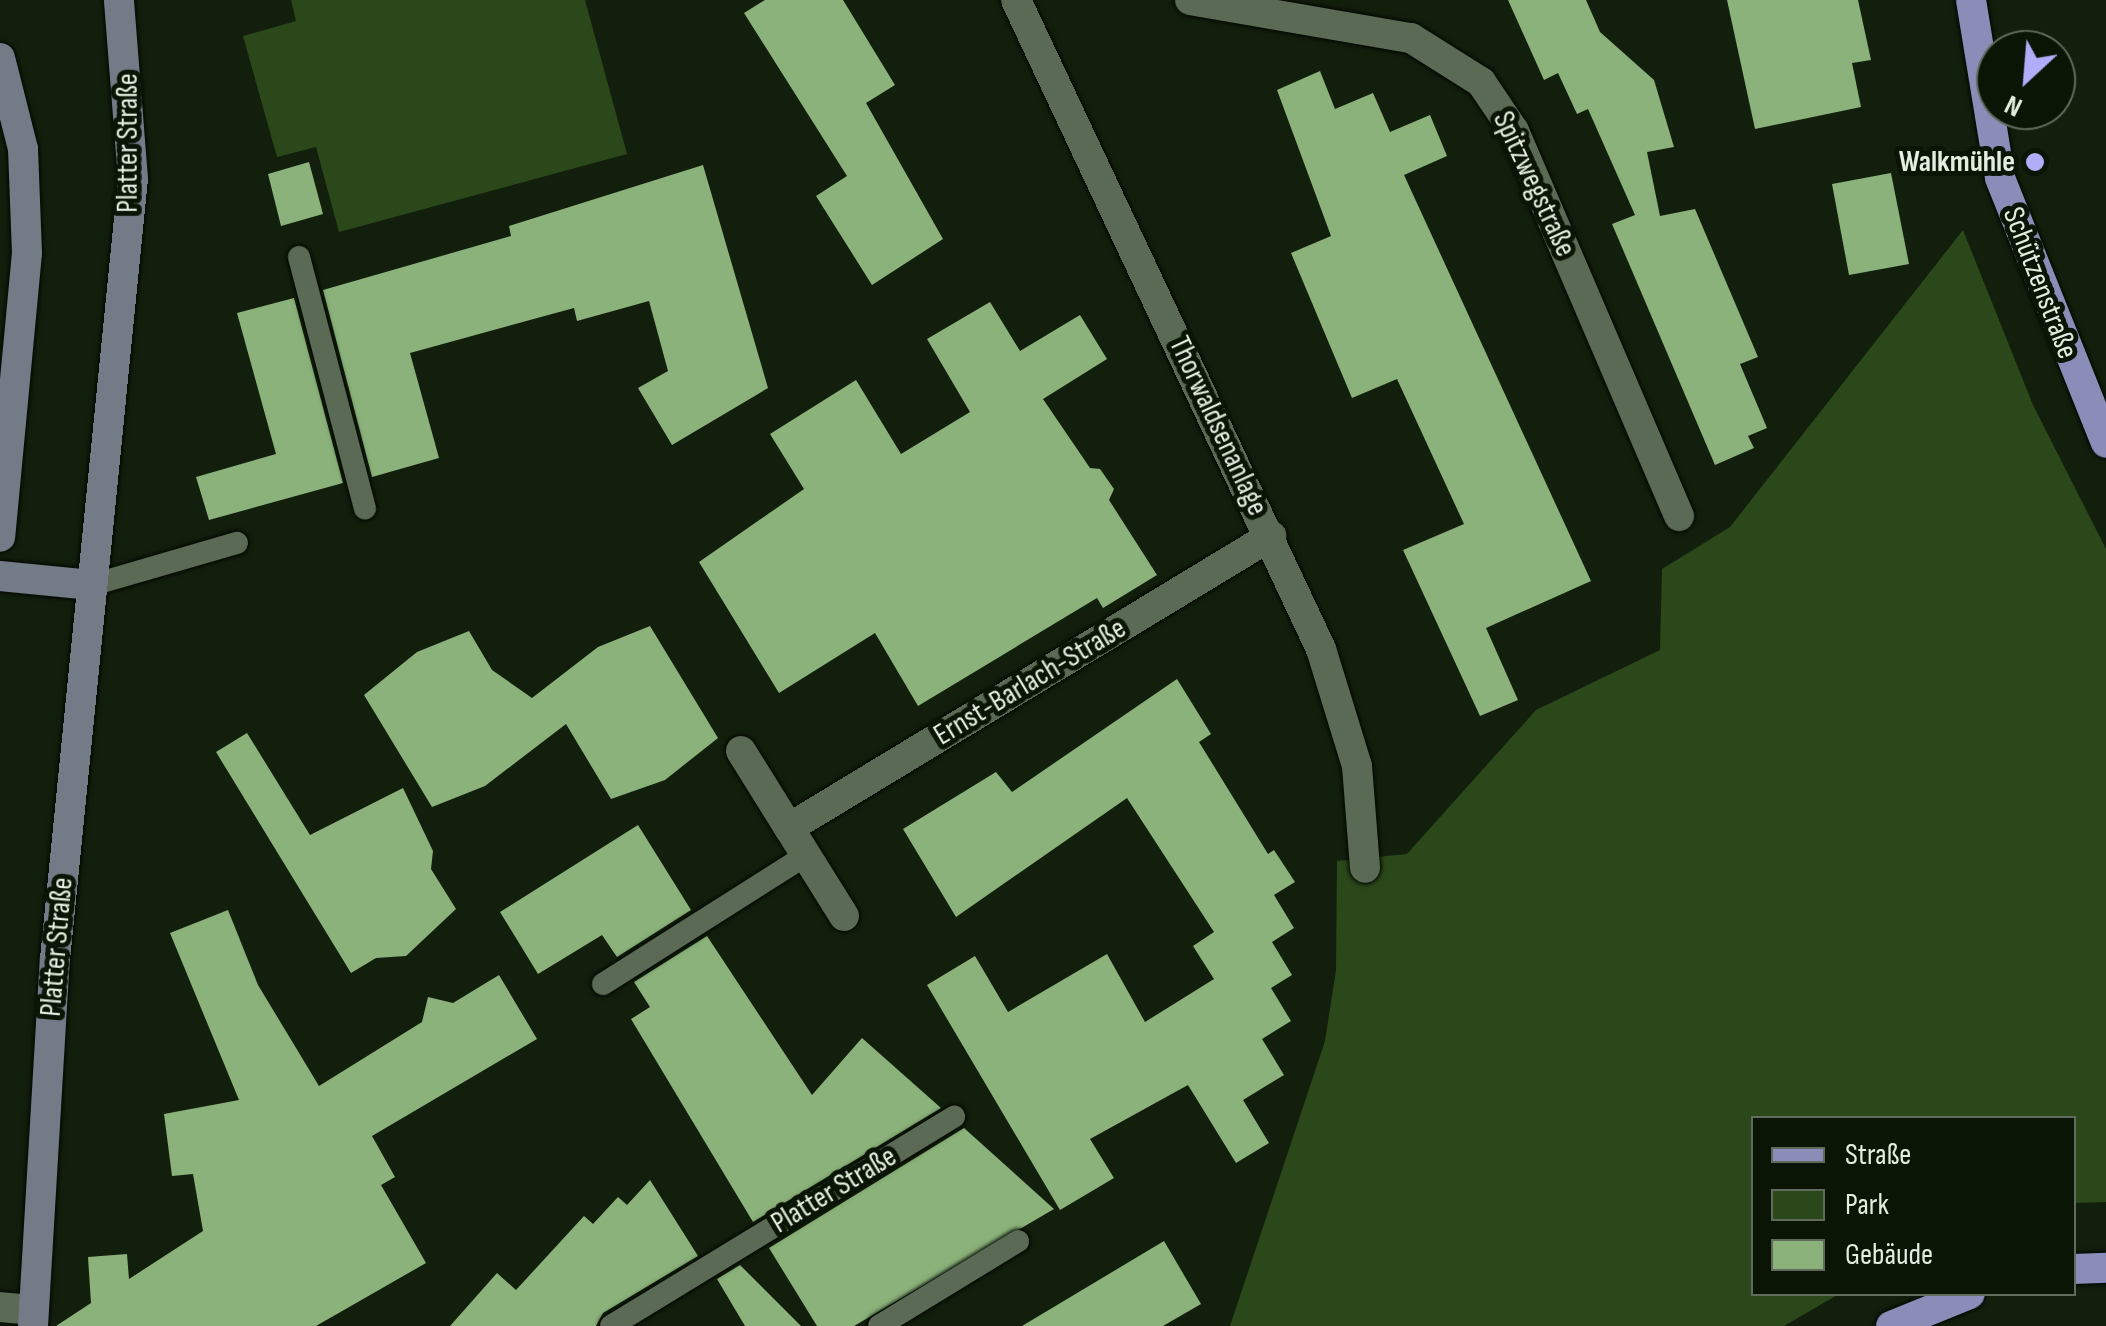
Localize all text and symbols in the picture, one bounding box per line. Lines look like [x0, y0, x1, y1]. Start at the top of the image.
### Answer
north arrow [1976, 30, 2076, 130]
street label: Platter Straße [110, 73, 146, 213]
text: N [2000, 88, 2027, 124]
street label: Spitzwegstraße [1485, 106, 1583, 262]
place label: Walkmühle [1899, 144, 2015, 180]
marker: Walkmühle [2024, 151, 2046, 173]
street label: Schützenstraße [1995, 202, 2085, 364]
street label: Thorwaldsenanlage [1161, 331, 1275, 521]
street label: Ernst-Barlach-Straße [928, 611, 1132, 753]
street label: Platter Straße [33, 876, 81, 1018]
legend [1751, 1116, 2076, 1296]
text: Straße [1845, 1137, 1911, 1173]
street label: Platter Straße [765, 1139, 903, 1241]
text: Park [1845, 1187, 1889, 1223]
text: Gebäude [1845, 1237, 1933, 1273]

